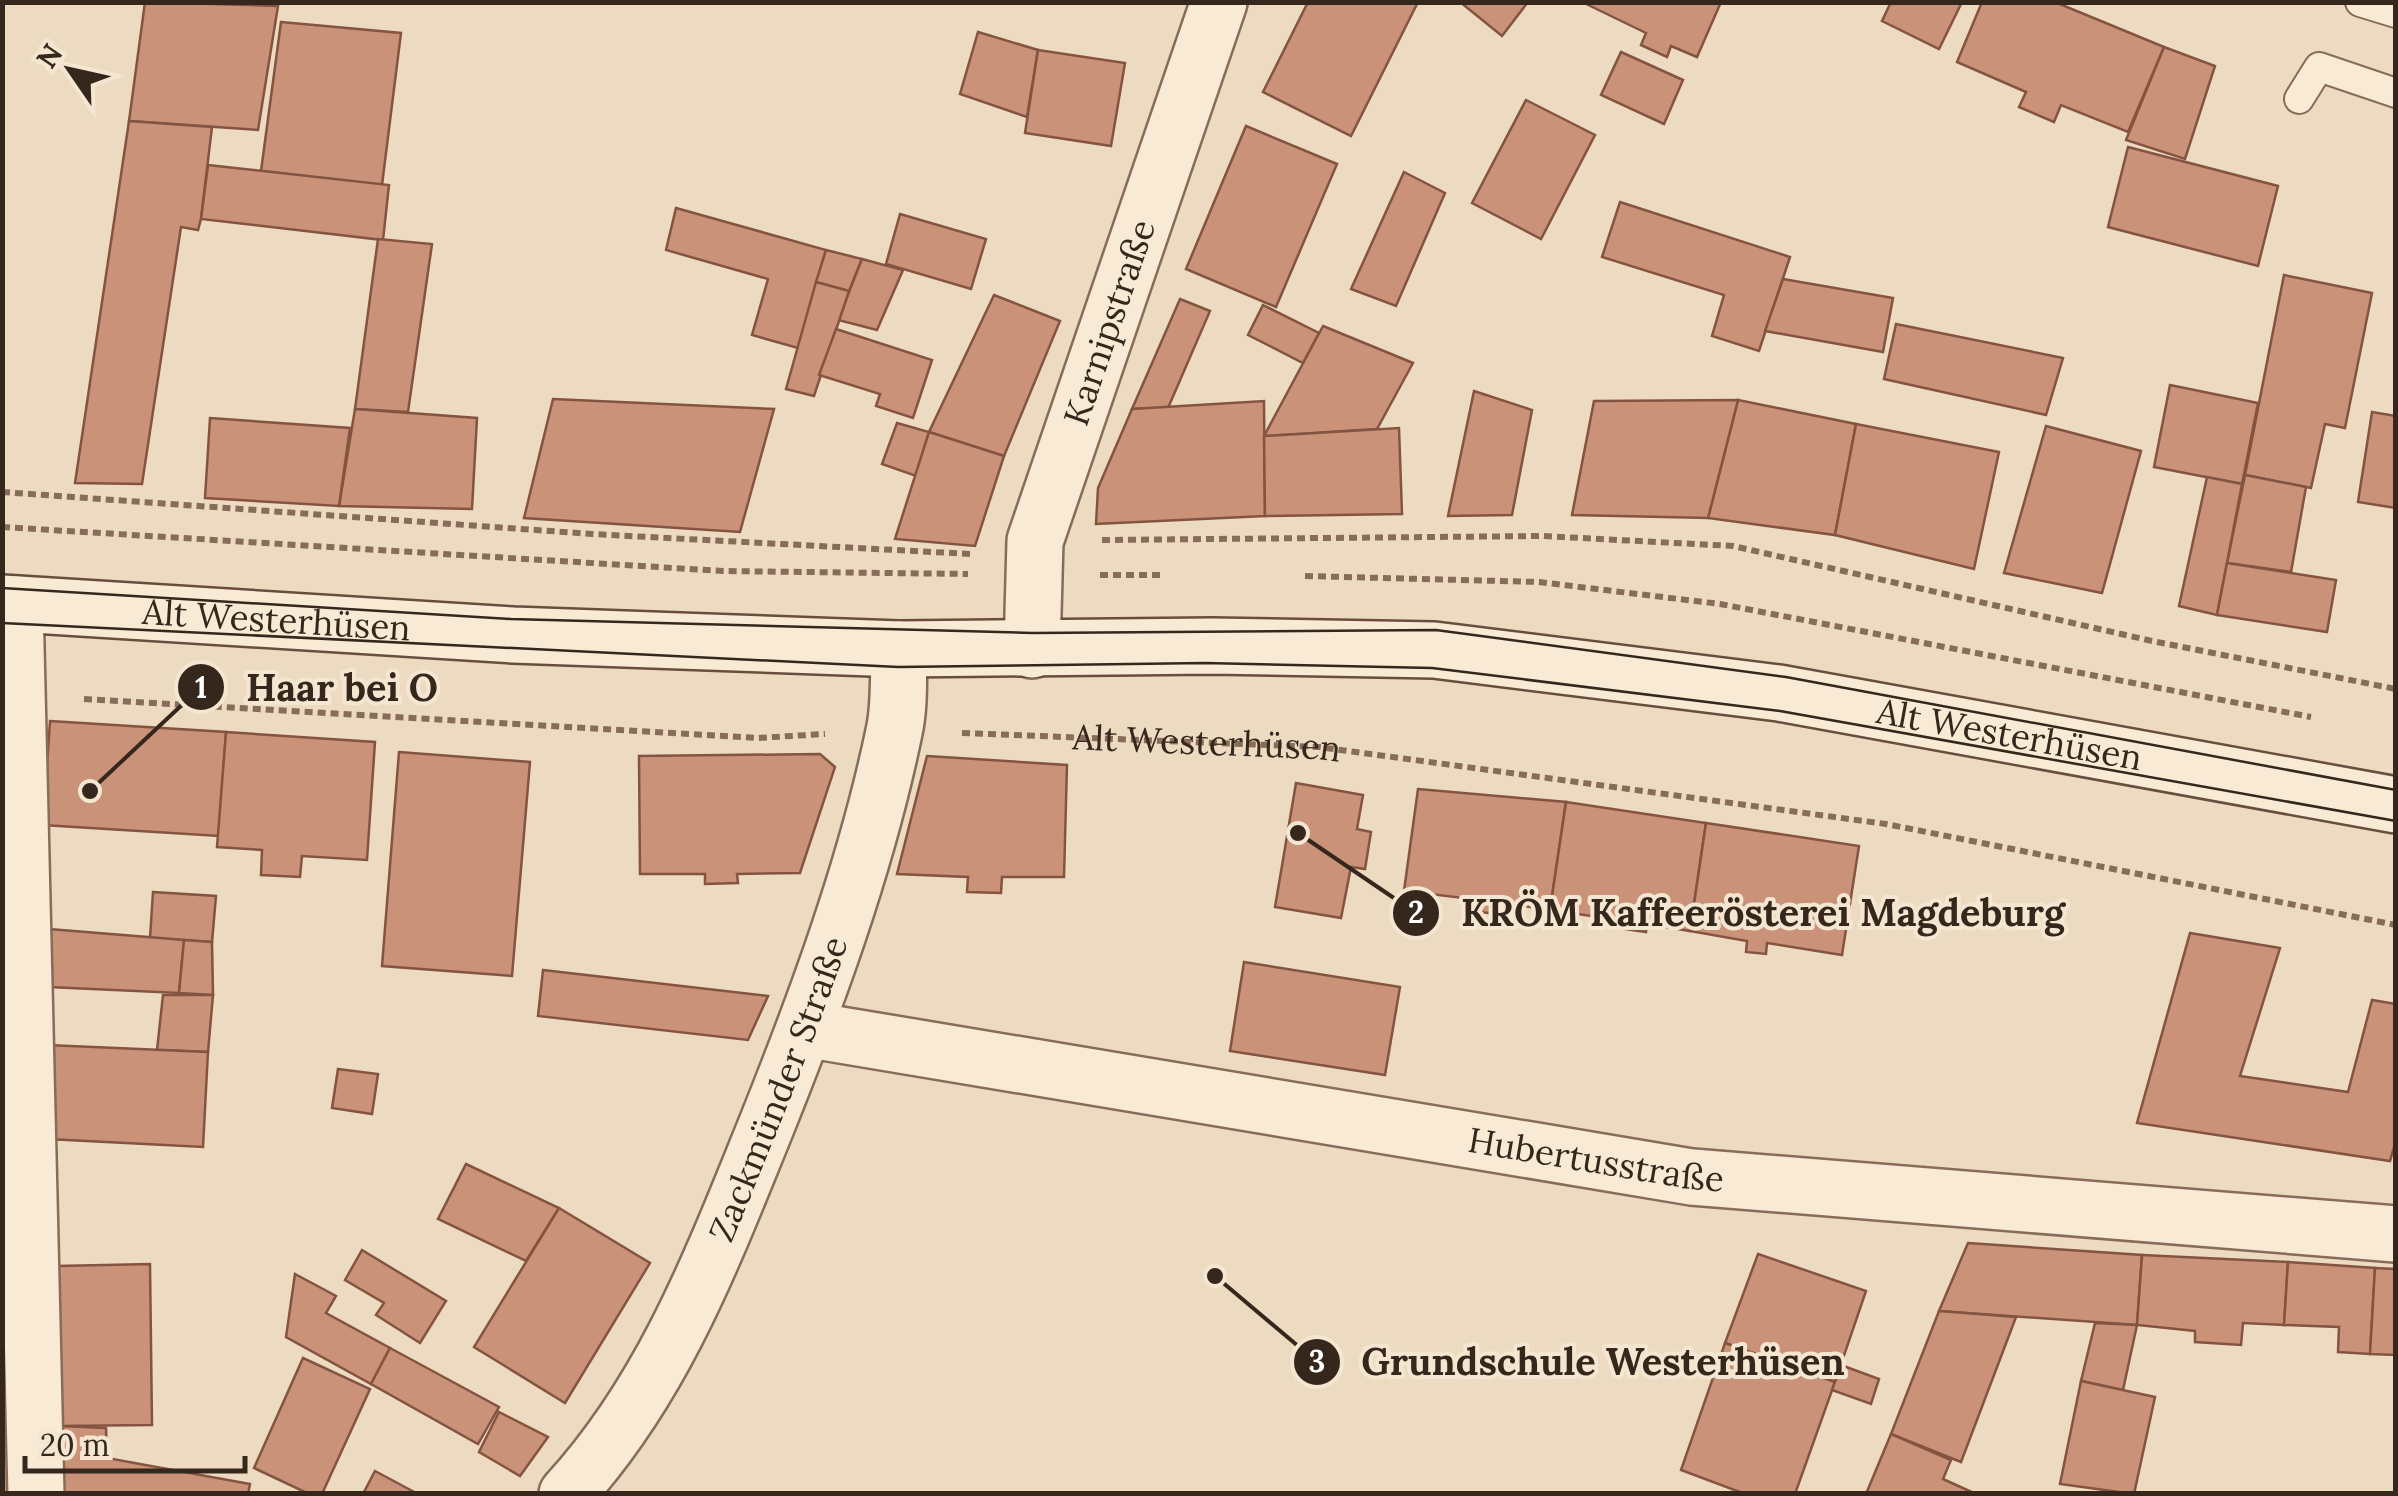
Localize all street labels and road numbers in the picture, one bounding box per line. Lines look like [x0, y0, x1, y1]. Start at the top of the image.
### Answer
street label: Karnipstraße [1053, 213, 1165, 431]
street label: Alt Westerhüsen [140, 589, 412, 651]
street label: Alt Westerhüsen [1872, 688, 2146, 780]
street label: Alt Westerhüsen [1071, 714, 1344, 772]
street label: Zackmünder Straße [698, 930, 857, 1248]
street label: Hubertusstraße [1465, 1117, 1726, 1202]

